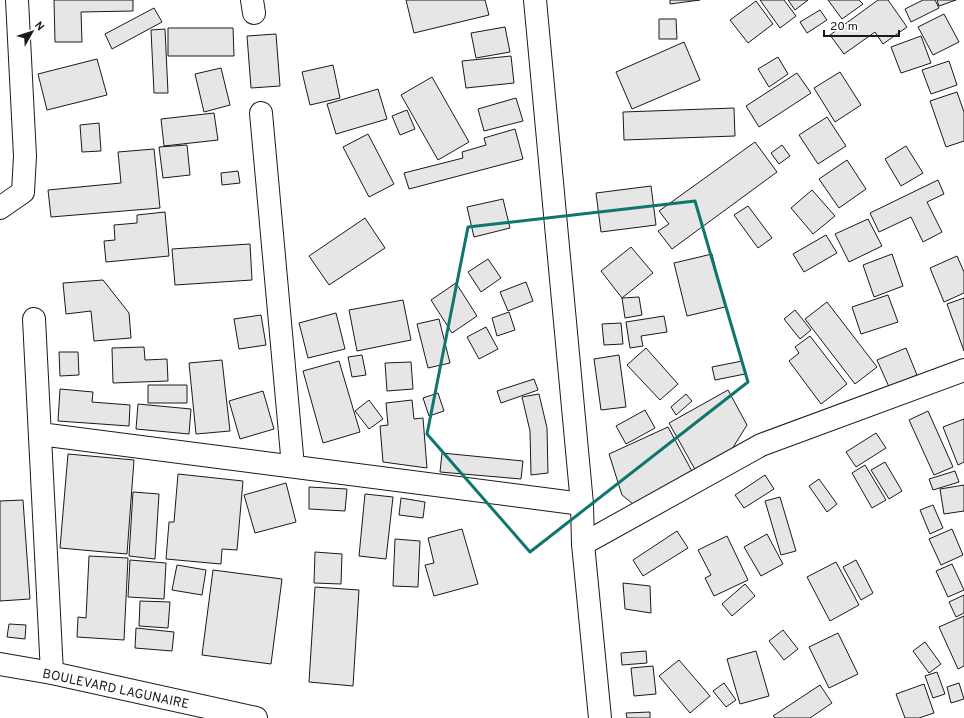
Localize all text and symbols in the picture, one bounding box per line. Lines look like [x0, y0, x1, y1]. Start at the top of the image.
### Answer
north arrow [12, 12, 52, 52]
scale bar [824, 12, 899, 38]
text: N [31, 19, 47, 34]
text: 20 m [830, 19, 858, 35]
street label: BOULEVARD LAGUNAIRE [41, 667, 190, 713]

